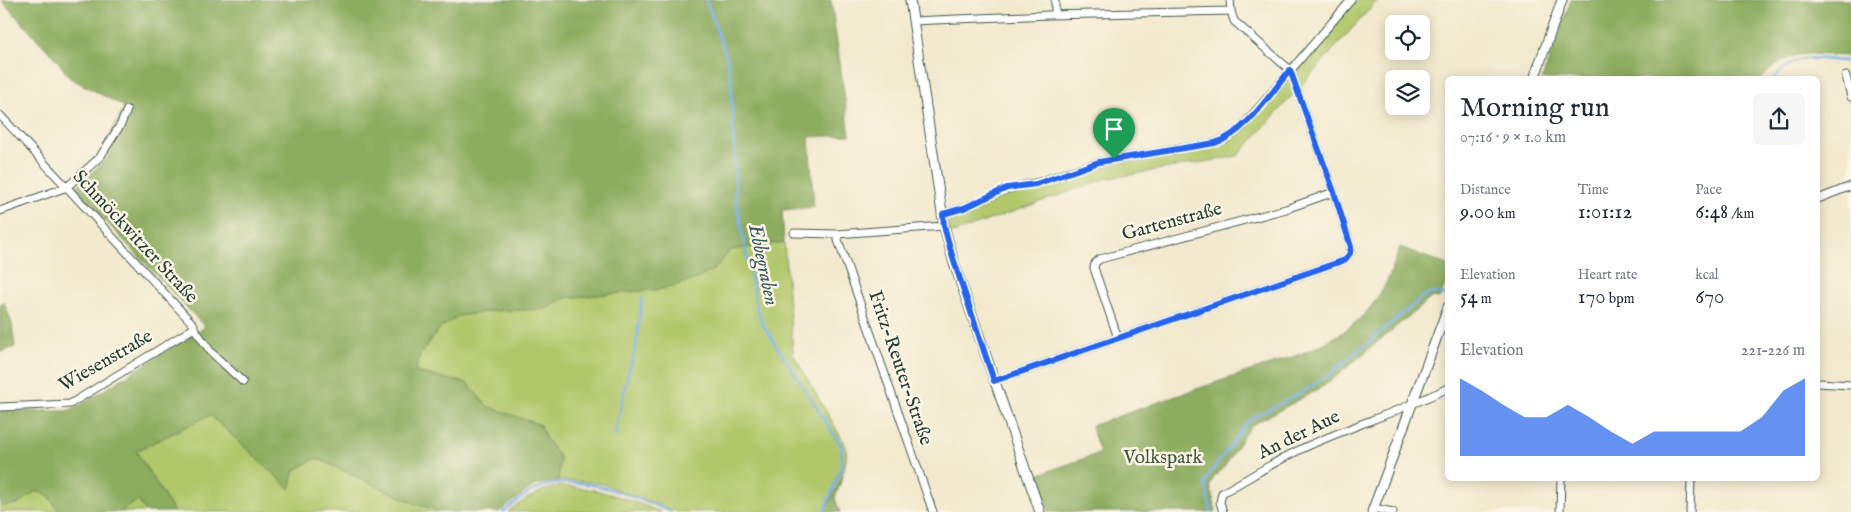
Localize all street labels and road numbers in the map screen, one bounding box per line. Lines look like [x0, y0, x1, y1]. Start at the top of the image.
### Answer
street label: Schmöckwitzer Straße [67, 165, 203, 309]
street label: Gartenstraße [1119, 197, 1225, 247]
street label: Fritz-Reuter-Straße [862, 288, 938, 449]
street label: Wiesenstraße [55, 324, 157, 397]
street label: An der Aue [1253, 405, 1344, 466]

